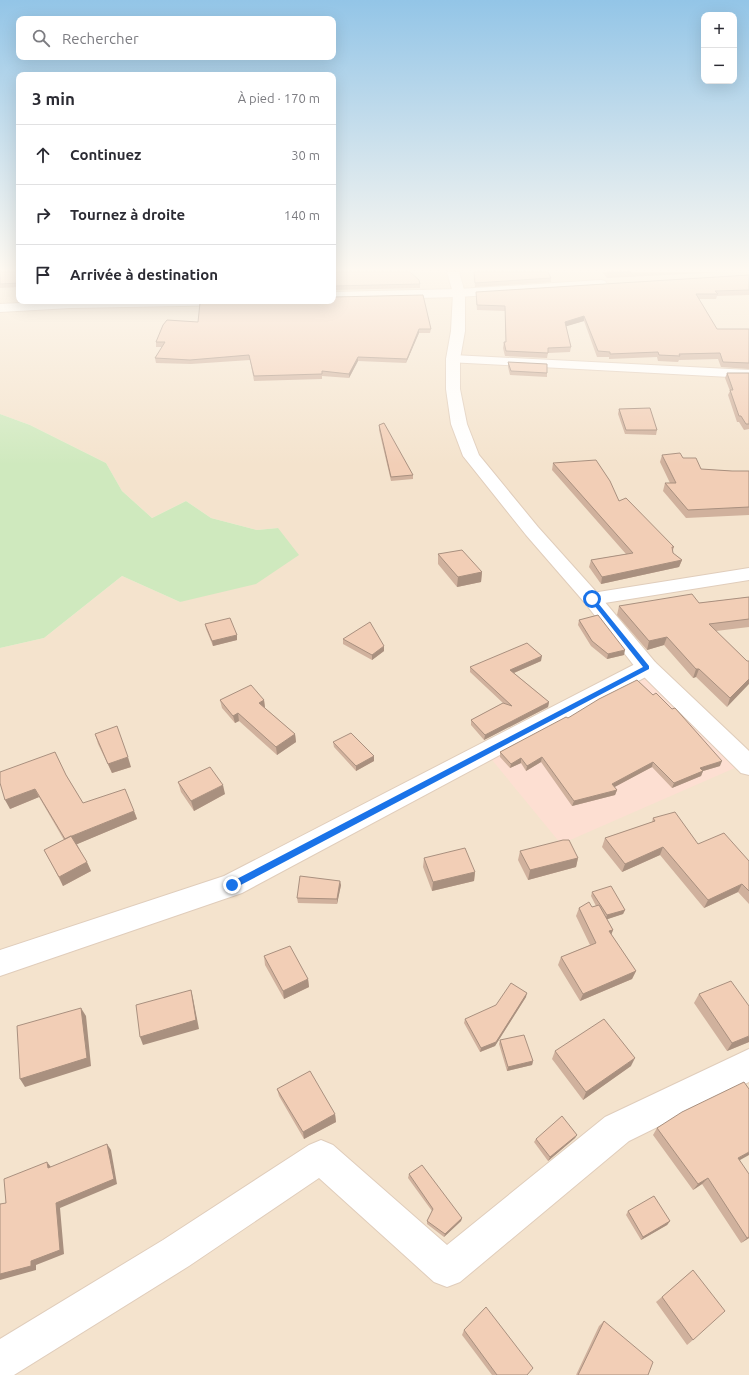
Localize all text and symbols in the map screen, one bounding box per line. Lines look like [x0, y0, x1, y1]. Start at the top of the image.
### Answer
map controls [701, 12, 737, 84]
button: + [701, 12, 737, 48]
search box [16, 16, 336, 60]
icon: search [30, 27, 52, 49]
text: Rechercher [62, 30, 139, 47]
button: − [701, 48, 737, 84]
text: 3 min [32, 89, 75, 108]
text: À pied · 170 m [238, 91, 320, 105]
icon: ahead [32, 144, 54, 166]
text: Continuez [70, 146, 141, 163]
text: 30 m [291, 148, 320, 162]
icon: right [32, 204, 54, 226]
text: Tournez à droite [70, 206, 185, 223]
text: 140 m [284, 208, 320, 222]
icon: arrive [32, 264, 54, 286]
text: Arrivée à destination [70, 266, 218, 283]
route start [583, 590, 601, 608]
route end [223, 876, 241, 894]

